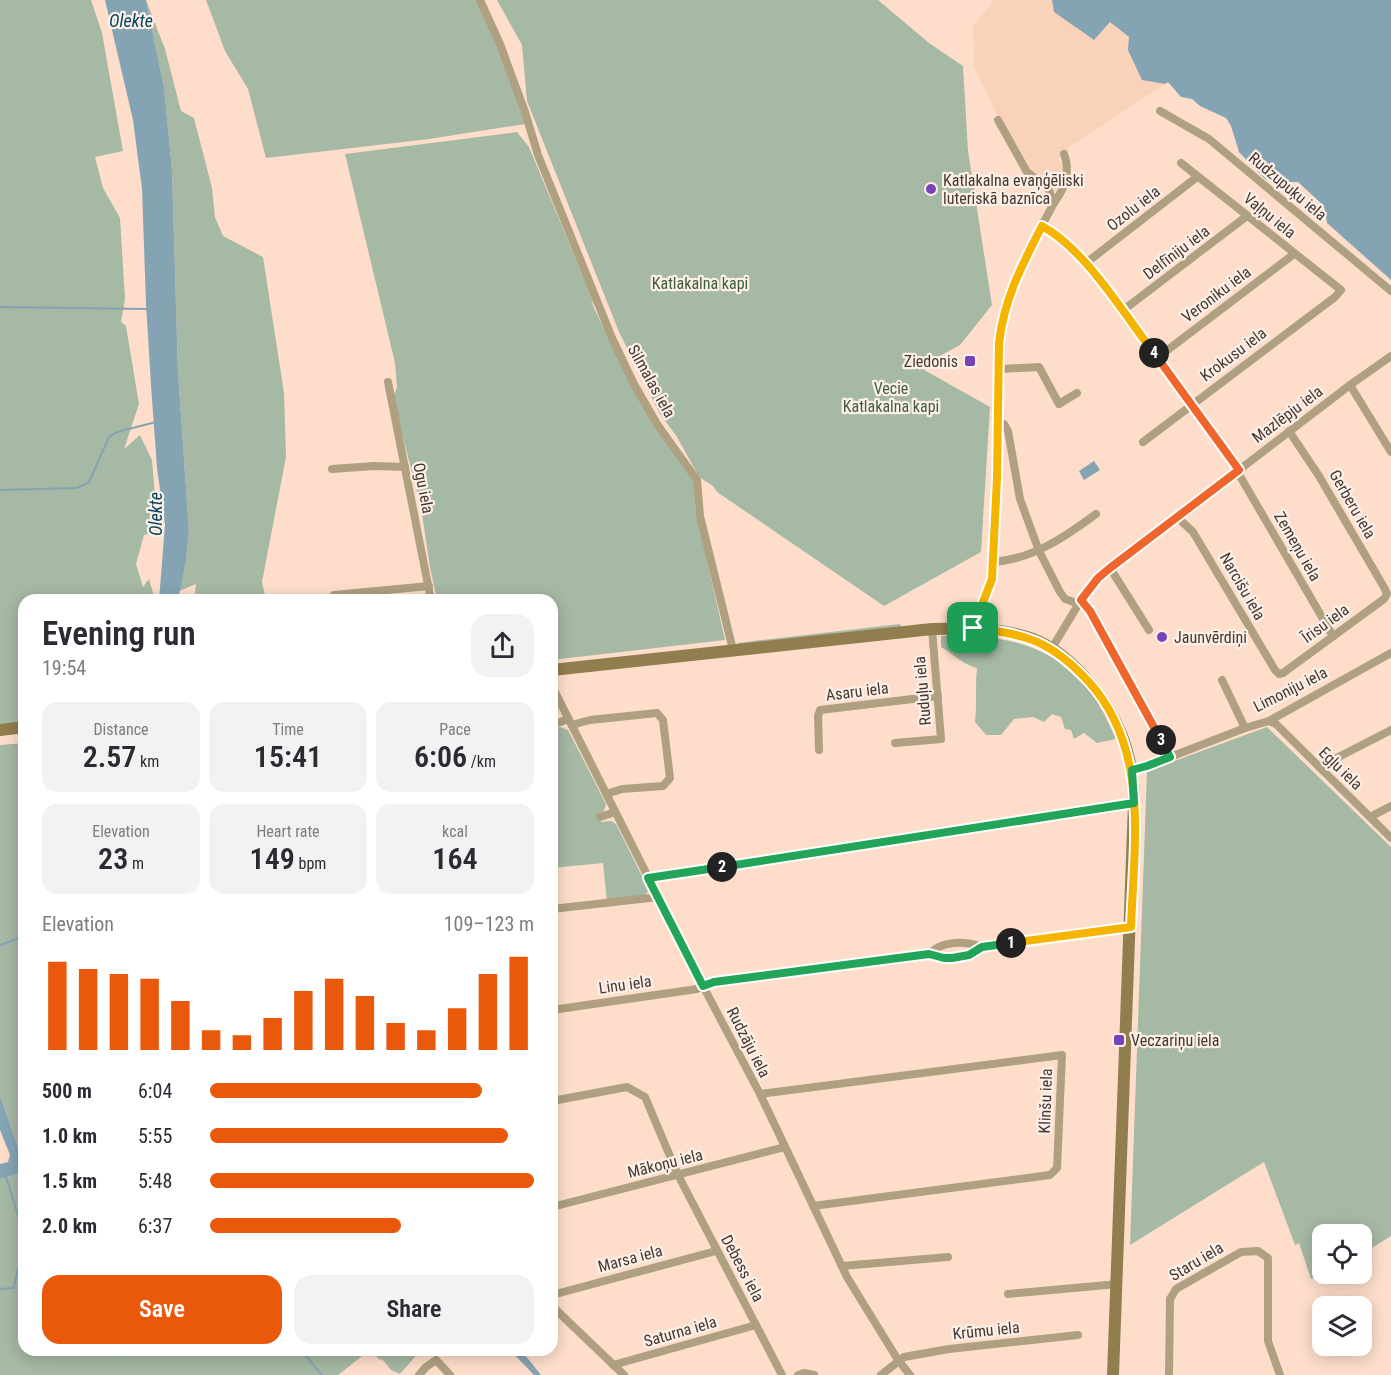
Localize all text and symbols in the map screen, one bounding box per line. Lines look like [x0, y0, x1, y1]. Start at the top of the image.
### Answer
water label: Olekte [109, 10, 153, 31]
street label: Rudzupuķu iela [1245, 148, 1330, 224]
place label: Katlakalna evaņģēliski luteriskā baznīca [943, 171, 1084, 208]
marker: Katlakalna evaņģēliski luteriskā baznīca [924, 182, 938, 196]
street label: Ozolu iela [1103, 182, 1164, 235]
street label: Vaļņu iela [1239, 189, 1300, 243]
street label: Delfīniju iela [1139, 221, 1213, 283]
street label: Veroniku iela [1178, 262, 1255, 326]
park label: Katlakalna kapi [652, 274, 748, 293]
street label: Krokusu iela [1197, 323, 1270, 385]
pin: 4 [1139, 338, 1169, 368]
street label: Silmalas iela [624, 342, 679, 421]
text: 4 [1150, 343, 1158, 362]
place label: Ziedonis [904, 352, 958, 371]
marker: Ziedonis [963, 354, 977, 368]
park label: Vecie Katlakalna kapi [843, 379, 939, 416]
street label: Mazlēpju iela [1248, 382, 1326, 447]
street label: Ogu iela [409, 461, 438, 515]
street label: Gerberu iela [1325, 467, 1380, 542]
water label: Olekte [145, 492, 166, 536]
street label: Zemeņu iela [1269, 508, 1325, 585]
street label: Narcišu iela [1216, 549, 1269, 623]
street label: Īrisu iela [1297, 600, 1353, 647]
pin [947, 602, 998, 653]
icon: arrive [956, 611, 989, 644]
text: Evening run [42, 614, 196, 653]
button: share [471, 614, 534, 677]
place label: Jaunvērdiņi [1174, 628, 1247, 648]
marker: Jaunvērdiņi [1155, 630, 1169, 644]
street label: Ruduļu iela [910, 655, 936, 726]
text: 19:54 [42, 656, 86, 680]
street label: Limoniju iela [1250, 663, 1330, 716]
street label: Asaru iela [825, 678, 889, 705]
text: Distance [93, 720, 149, 739]
text: Time [272, 720, 304, 739]
text: Pace [439, 720, 471, 739]
pin: 3 [1146, 725, 1176, 755]
text: 3 [1157, 730, 1165, 749]
text: 2.57 [83, 739, 136, 774]
text: 15:41 [254, 739, 322, 774]
text: 6:06 [414, 739, 467, 774]
street label: Egļu iela [1314, 743, 1366, 794]
text: km [136, 752, 159, 771]
text: /km [467, 752, 496, 771]
text: Elevation [92, 822, 150, 841]
text: Heart rate [256, 822, 320, 841]
text: kcal [442, 822, 468, 841]
text: 23 [98, 841, 128, 876]
text: 149 [250, 841, 295, 876]
text: 164 [432, 841, 478, 876]
pin: 2 [707, 852, 737, 882]
text: m [128, 854, 144, 873]
text: bpm [295, 854, 326, 873]
text: 2 [718, 857, 726, 876]
text: Elevation [42, 912, 114, 936]
text: 109–123 m [444, 912, 534, 936]
pin: 1 [996, 928, 1026, 958]
text: 1 [1007, 933, 1015, 952]
street label: Linu iela [598, 971, 653, 998]
street label: Rudzāju iela [723, 1004, 774, 1081]
place label: Veczariņu iela [1131, 1031, 1219, 1051]
marker: Veczariņu iela [1112, 1033, 1126, 1047]
street label: Klinšu iela [1035, 1068, 1056, 1134]
text: 500 m [42, 1079, 92, 1103]
text: 6:04 [138, 1079, 172, 1103]
text: 1.0 km [42, 1124, 97, 1148]
text: 5:55 [138, 1124, 172, 1148]
street label: Mākoņu iela [626, 1145, 705, 1183]
text: 1.5 km [42, 1169, 97, 1193]
text: 5:48 [138, 1169, 172, 1193]
text: 2.0 km [42, 1214, 97, 1238]
text: 6:37 [138, 1214, 172, 1238]
map controls [1312, 1224, 1372, 1356]
button: locate [1312, 1224, 1372, 1284]
street label: Debess iela [717, 1232, 768, 1305]
street label: Staru iela [1166, 1238, 1227, 1285]
street label: Marsa iela [596, 1241, 664, 1276]
button: Save [42, 1275, 282, 1344]
button: Share [294, 1275, 534, 1344]
button: layers [1312, 1296, 1372, 1356]
street label: Saturna iela [642, 1312, 719, 1351]
street label: Krūmu iela [952, 1318, 1021, 1343]

